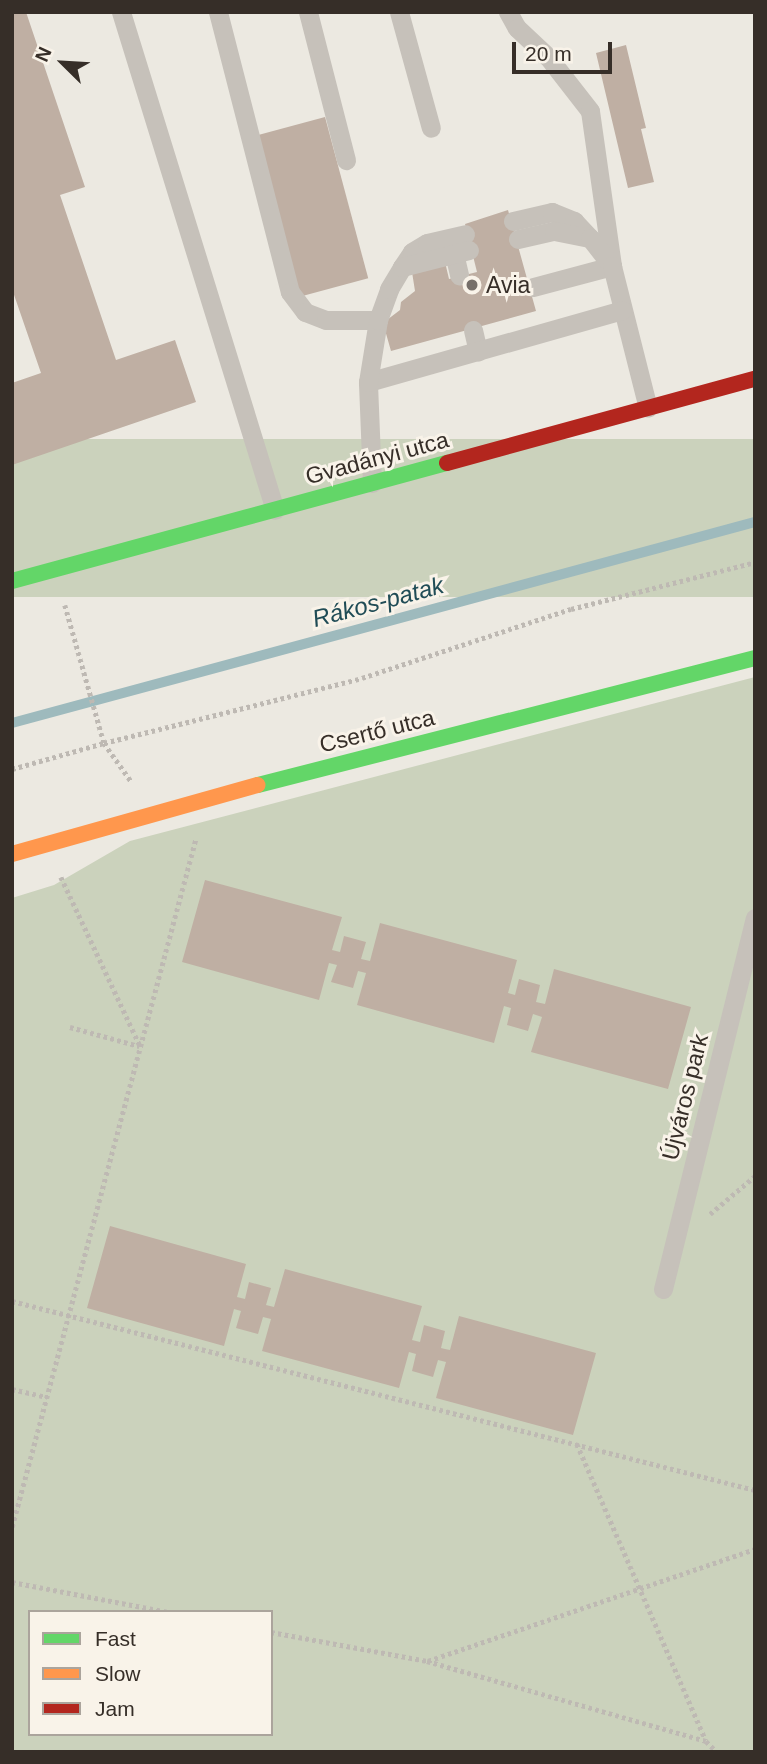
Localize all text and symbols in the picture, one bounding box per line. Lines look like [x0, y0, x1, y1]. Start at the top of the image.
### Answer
north arrow [28, 28, 98, 98]
scale bar [515, 28, 615, 72]
text: 20 m [525, 42, 572, 65]
text: N [31, 44, 56, 65]
place label: Avia [486, 271, 530, 299]
marker: Avia [464, 277, 480, 293]
street label: Gvadányi utca [302, 426, 452, 490]
water label: Rákos-patak [309, 571, 447, 633]
street label: Csertő utca [317, 703, 437, 759]
street label: Újváros park [656, 1031, 714, 1163]
legend [28, 1610, 273, 1736]
text: Fast [95, 1627, 136, 1650]
text: Slow [95, 1662, 141, 1685]
text: Jam [95, 1697, 135, 1720]

